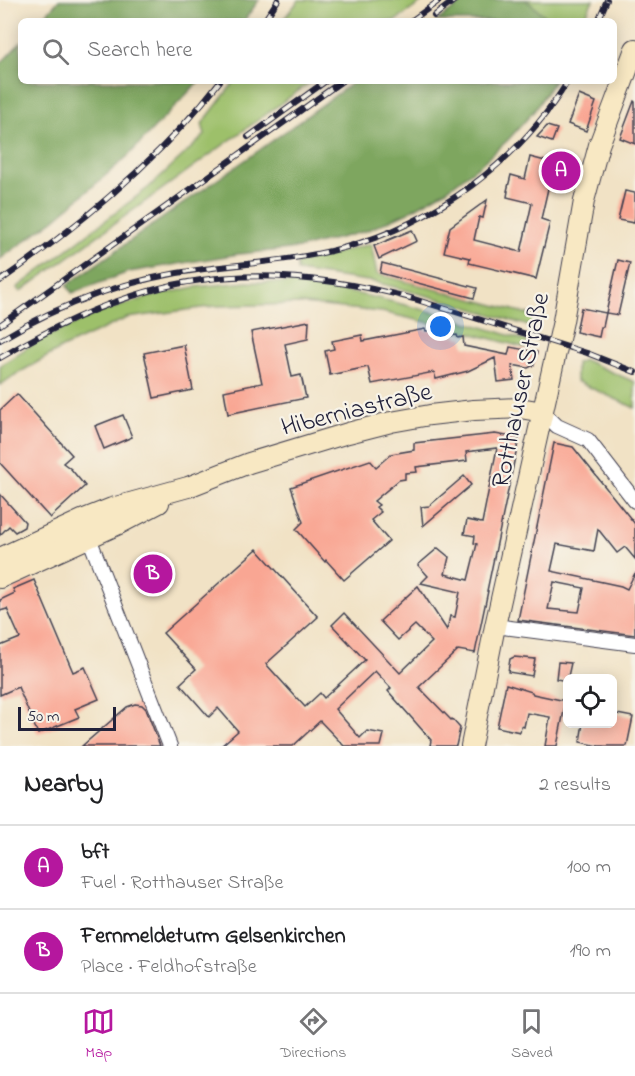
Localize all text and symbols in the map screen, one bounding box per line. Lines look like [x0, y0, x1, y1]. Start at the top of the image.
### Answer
search box [18, 18, 617, 84]
icon: search [39, 35, 72, 68]
text: Search here [87, 35, 192, 67]
pin: A [542, 148, 580, 194]
street label: Rotthauser Straße [483, 289, 561, 492]
your location [426, 312, 455, 341]
street label: Hiberniastraße [277, 374, 436, 448]
pin: B [134, 552, 172, 596]
map controls [563, 674, 617, 728]
button: locate [563, 674, 617, 728]
scale bar [18, 704, 116, 732]
text: 50 m [27, 705, 59, 729]
text: Nearby [24, 766, 103, 804]
text: 2 results [539, 771, 611, 800]
text: bft [81, 837, 109, 869]
text: A [37, 853, 50, 882]
text: 100 m [567, 853, 611, 882]
text: Fuel · Rotthauser Straße [81, 869, 283, 898]
text: Fernmeldeturm Gelsenkirchen [81, 921, 346, 953]
text: B [37, 937, 50, 966]
text: 190 m [569, 937, 611, 966]
text: Place · Feldhofstraße [81, 953, 257, 982]
tab: Map [82, 1005, 115, 1065]
tab: Directions [280, 1005, 346, 1065]
tab: Saved [511, 1005, 553, 1065]

